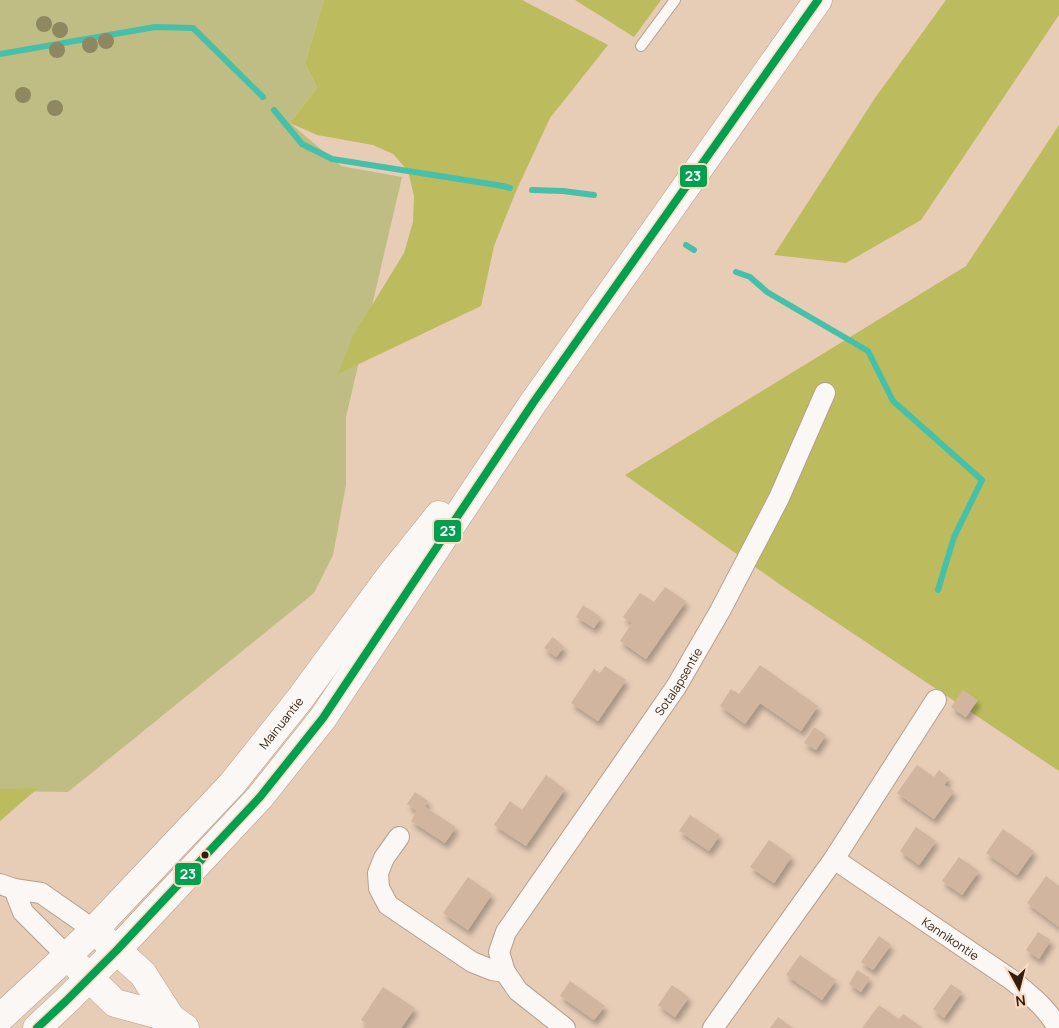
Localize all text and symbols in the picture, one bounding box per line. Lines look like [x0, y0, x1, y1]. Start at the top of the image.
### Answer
line badge: 23 [679, 164, 708, 188]
text: 23 [685, 166, 701, 185]
line badge: 23 [433, 519, 462, 543]
text: 23 [440, 521, 456, 540]
street label: Sotalapsentie [650, 644, 706, 719]
street label: Mainuantie [255, 693, 307, 752]
unlabelled marker [200, 850, 210, 860]
line badge: 23 [174, 862, 202, 886]
text: 23 [180, 864, 196, 883]
street label: Kannikontie [919, 913, 983, 964]
north arrow [994, 963, 1044, 1013]
text: N [1014, 991, 1027, 1011]

